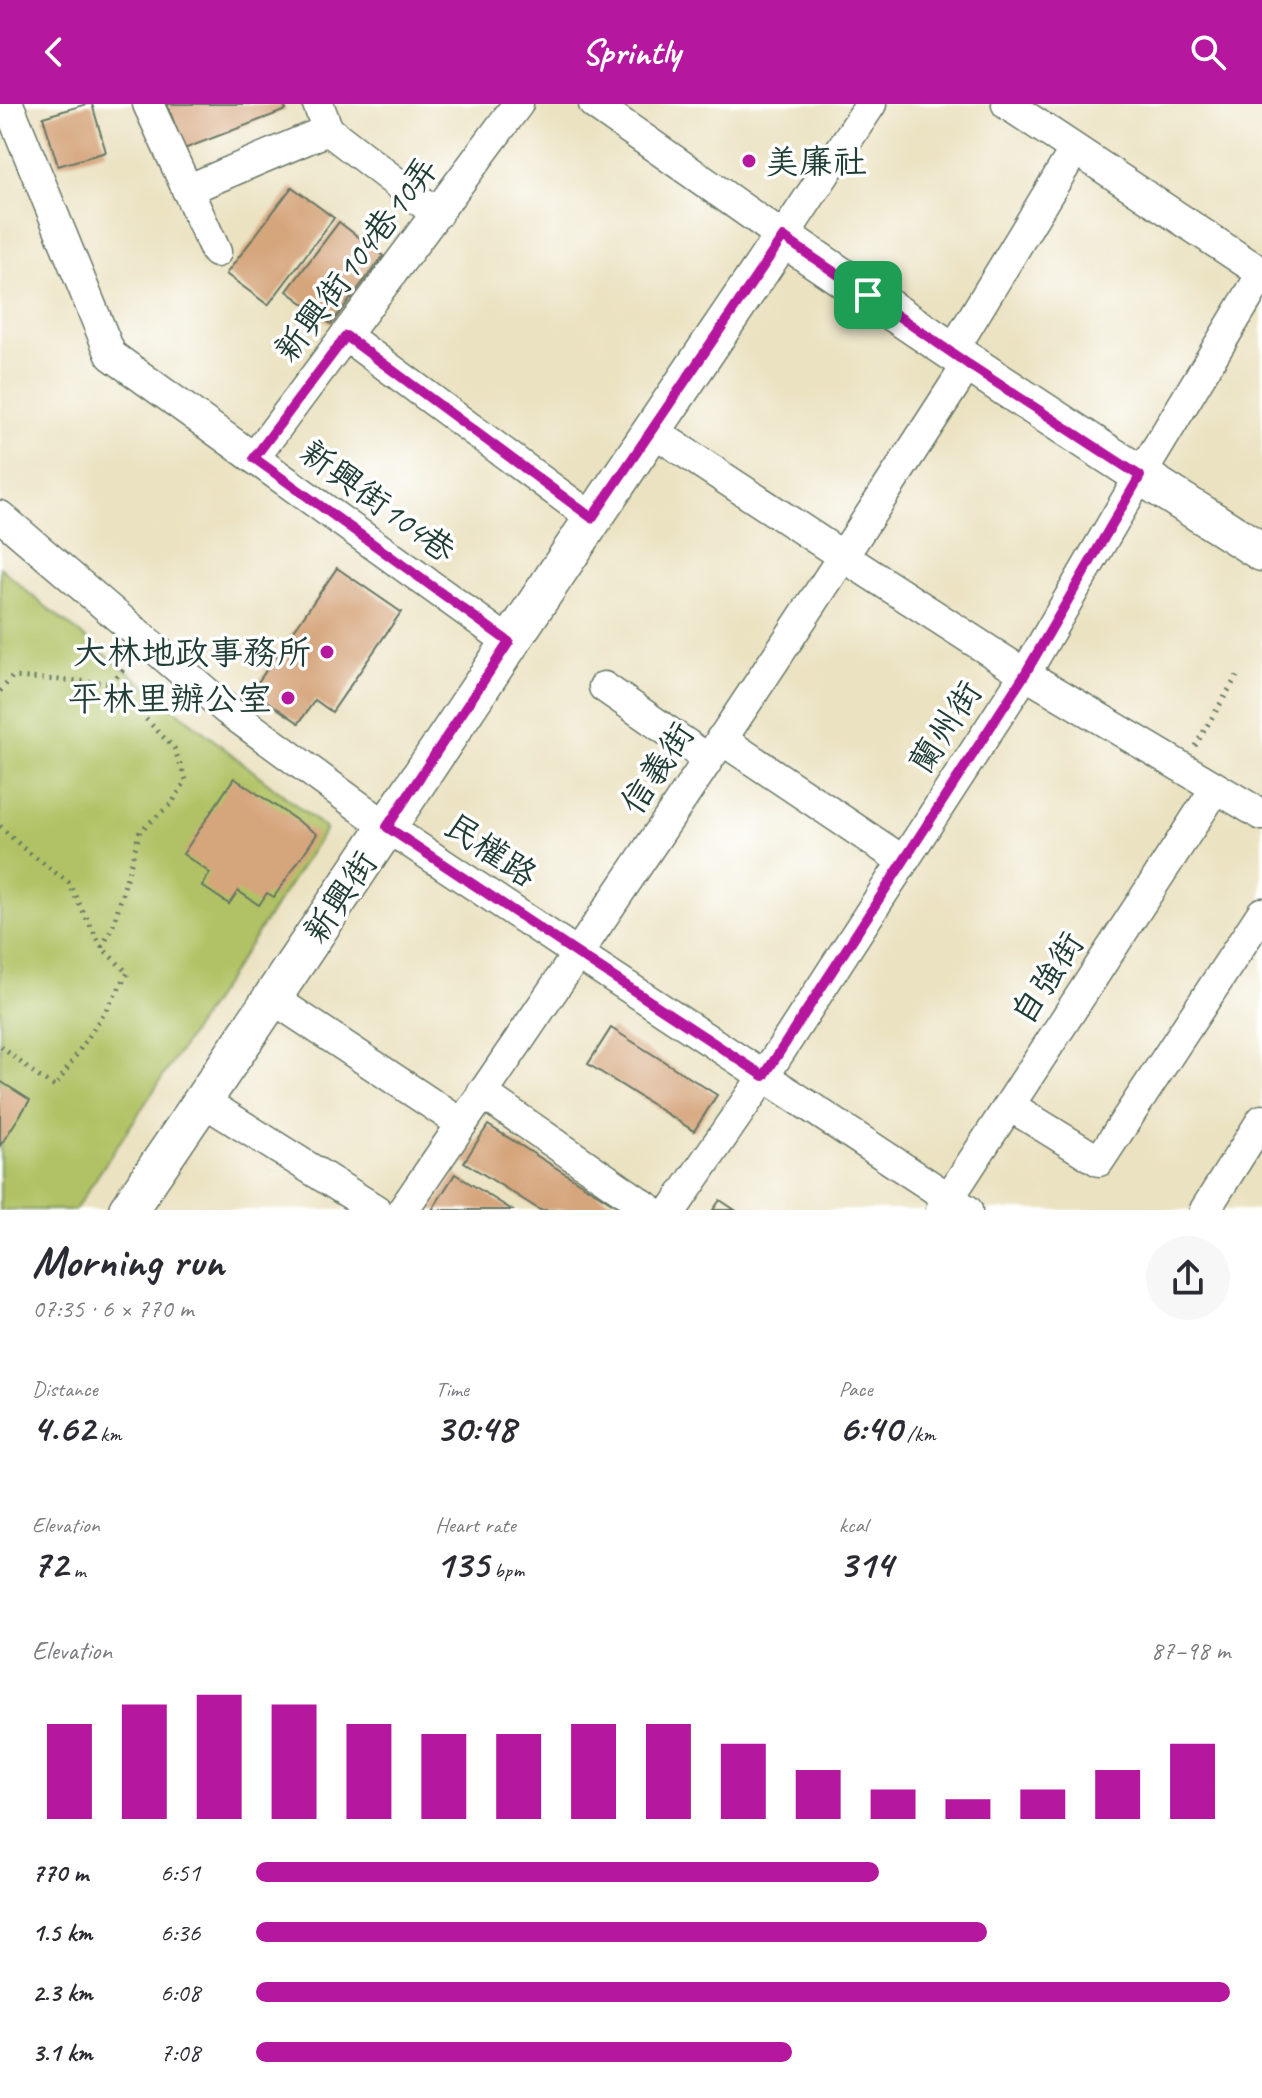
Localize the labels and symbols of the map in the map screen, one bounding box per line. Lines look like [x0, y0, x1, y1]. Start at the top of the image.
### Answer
place label: 美廉社 [765, 140, 867, 183]
street label: 新興街104巷10弄 [265, 148, 447, 370]
marker: 美廉社 [740, 152, 758, 170]
pin [834, 261, 902, 329]
street label: 新興街104巷 [292, 430, 464, 572]
place label: 大林地政事務所 [73, 631, 311, 674]
marker: 大林地政事務所 [318, 643, 336, 661]
street label: 蘭州街 [899, 673, 991, 781]
place label: 平林里辦公室 [68, 677, 272, 720]
marker: 平林里辦公室 [279, 689, 297, 707]
street label: 信義街 [611, 714, 703, 822]
street label: 民權路 [437, 804, 545, 896]
street label: 新興街 [294, 843, 386, 951]
street label: 自強街 [1001, 924, 1093, 1032]

